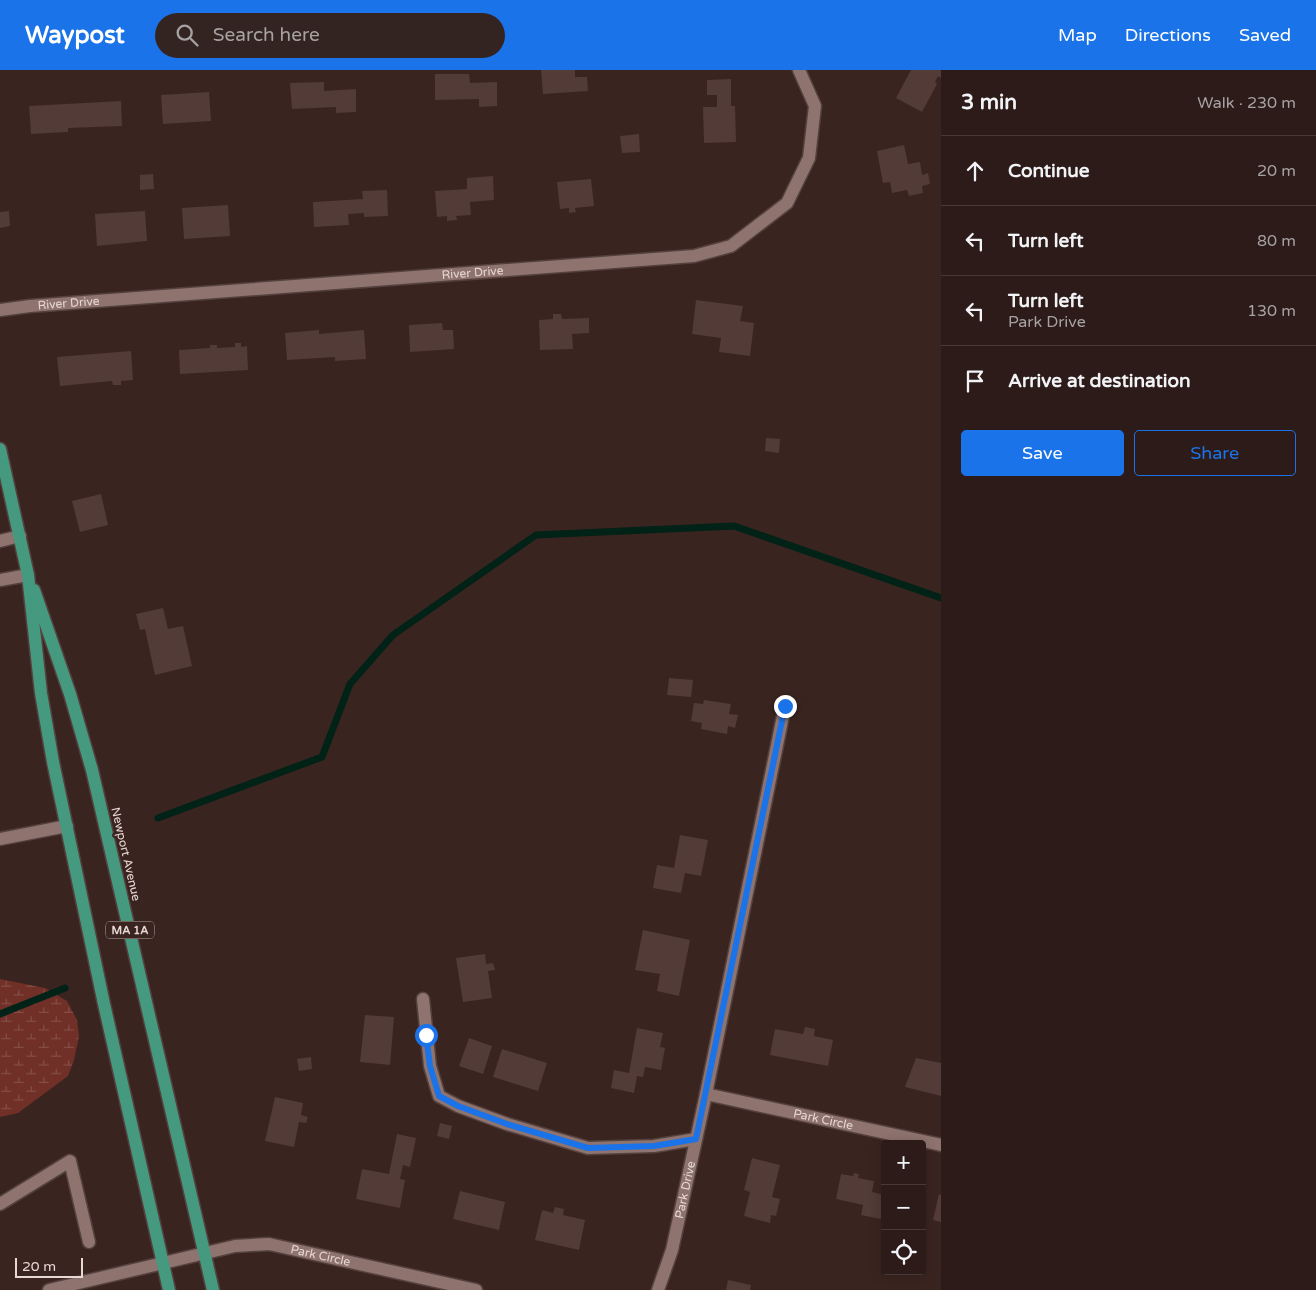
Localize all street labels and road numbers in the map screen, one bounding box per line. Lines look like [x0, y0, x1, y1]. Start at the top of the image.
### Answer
street label: River Drive [441, 263, 504, 282]
street label: River Drive [37, 294, 100, 312]
street label: Newport Avenue [108, 806, 144, 902]
road number: MA 1A [106, 922, 154, 938]
street label: Park Circle [792, 1106, 855, 1133]
street label: Park Drive [672, 1160, 698, 1220]
street label: Park Circle [289, 1242, 352, 1269]

